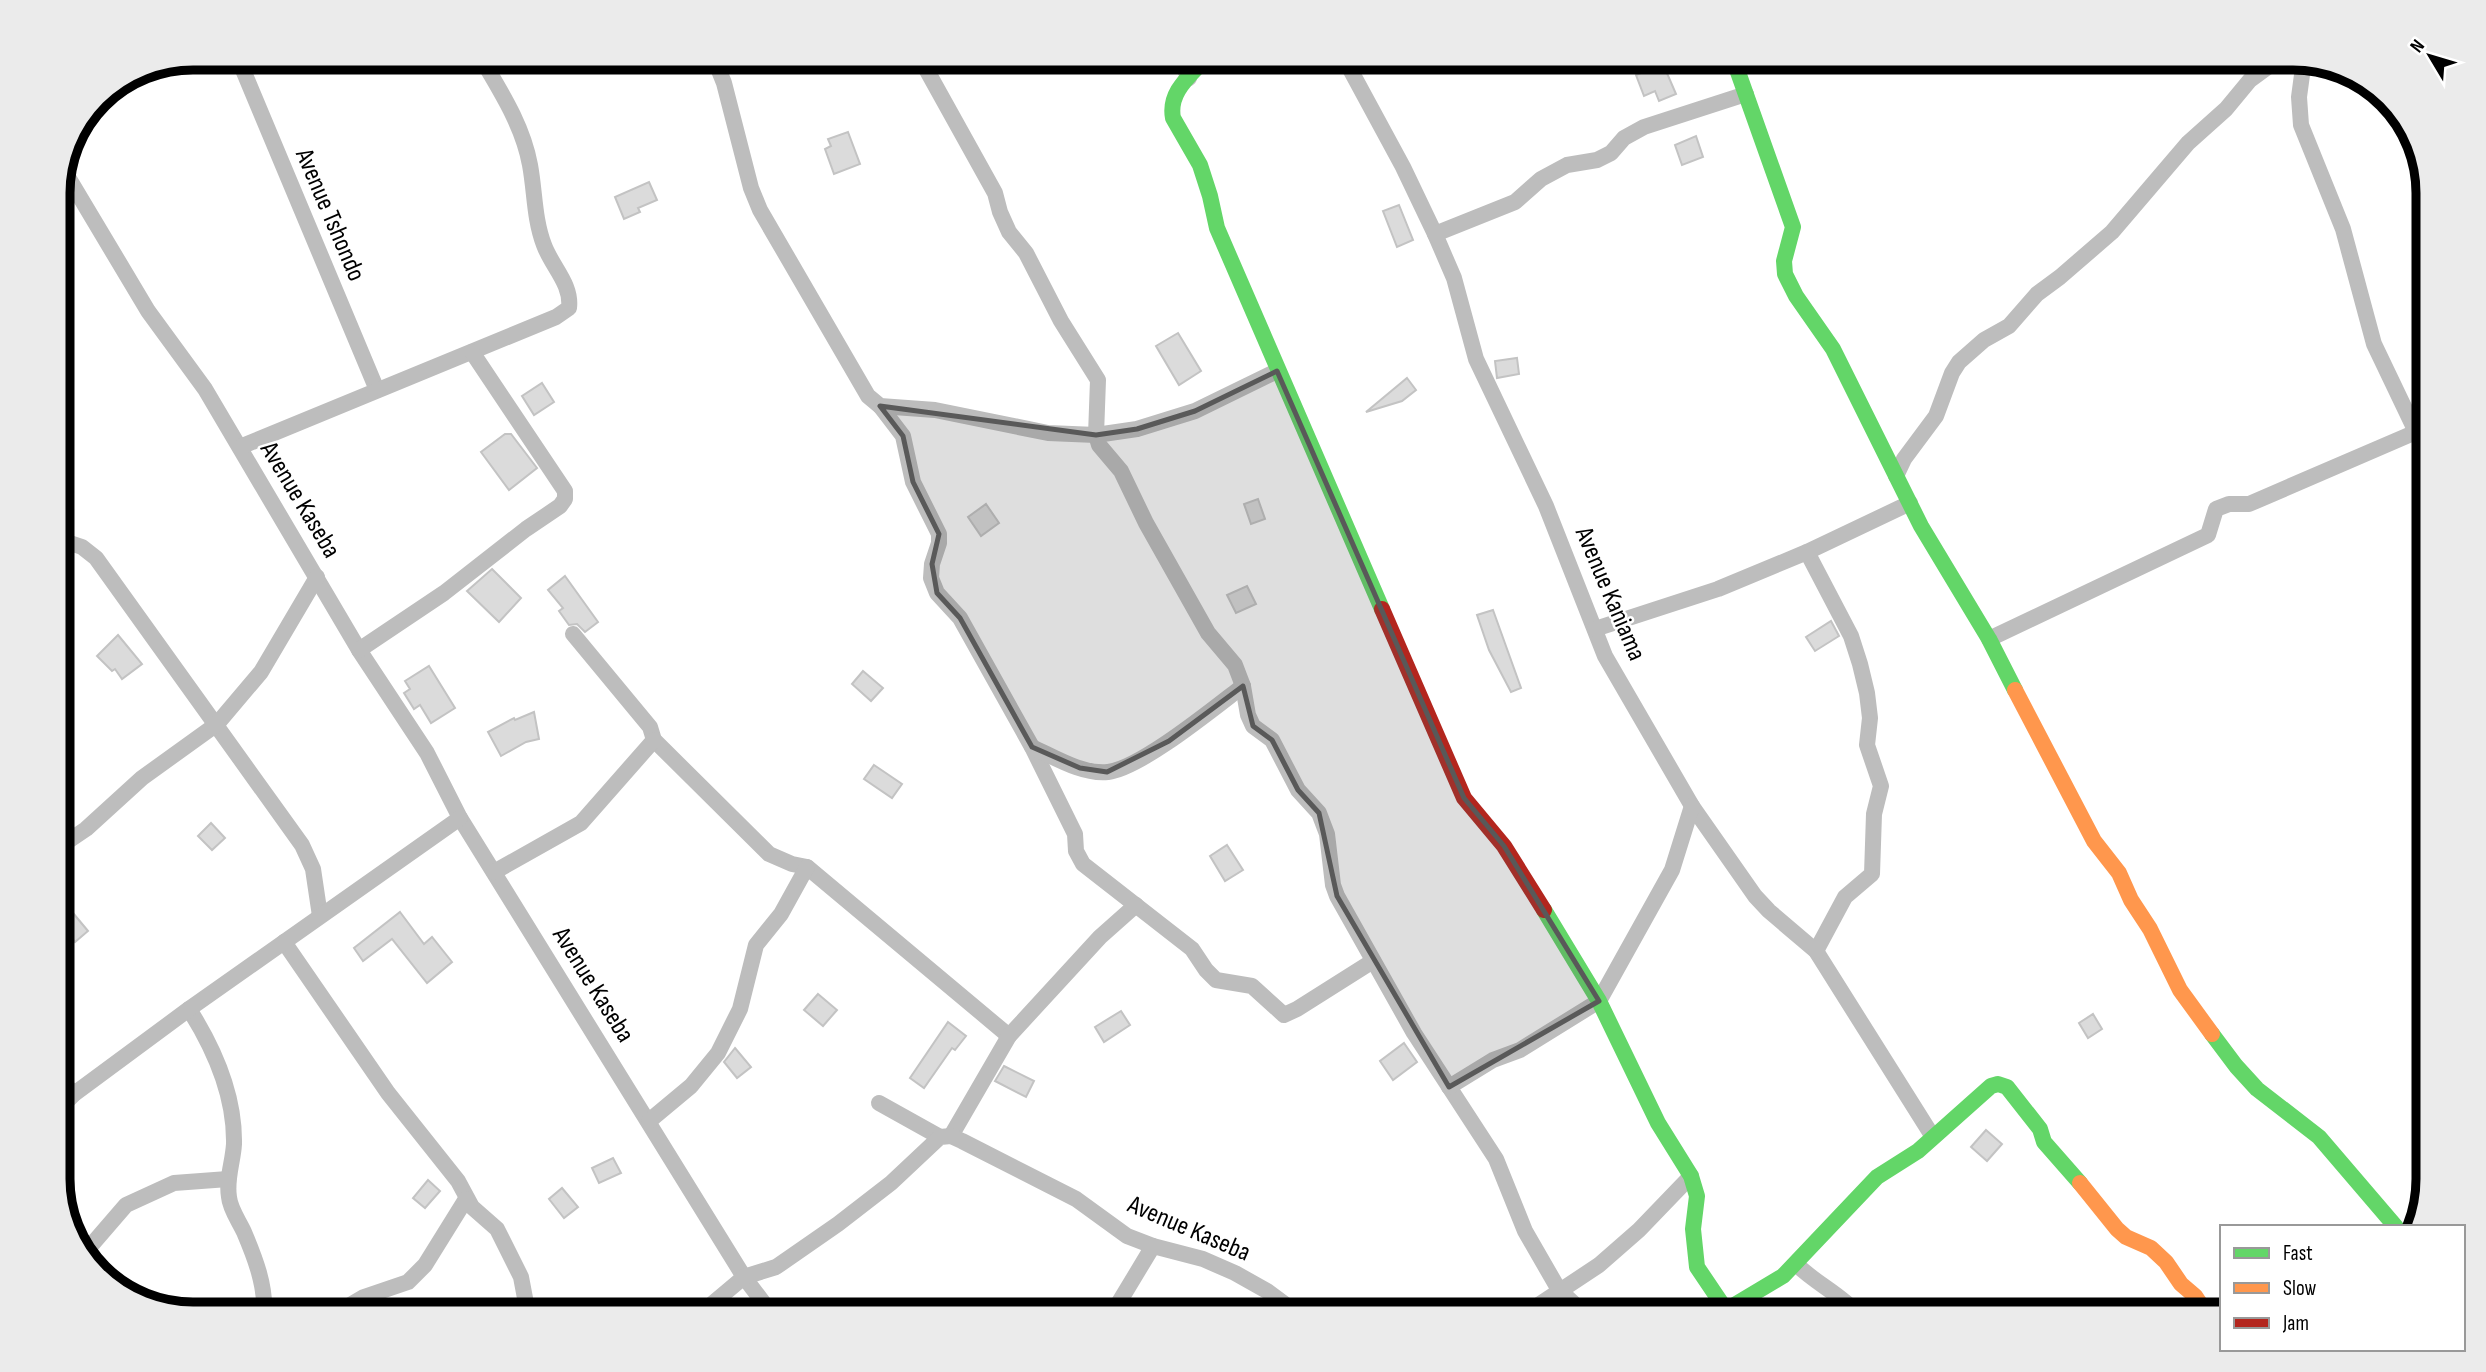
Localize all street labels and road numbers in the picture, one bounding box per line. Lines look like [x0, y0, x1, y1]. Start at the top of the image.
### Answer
street label: Avenue Tshondo [288, 143, 372, 286]
street label: Avenue Kaseba [253, 435, 347, 564]
street label: Avenue Kaniama [1568, 522, 1652, 665]
street label: Avenue Kaseba [545, 921, 641, 1048]
street label: Avenue Kaseba [1122, 1189, 1255, 1269]

